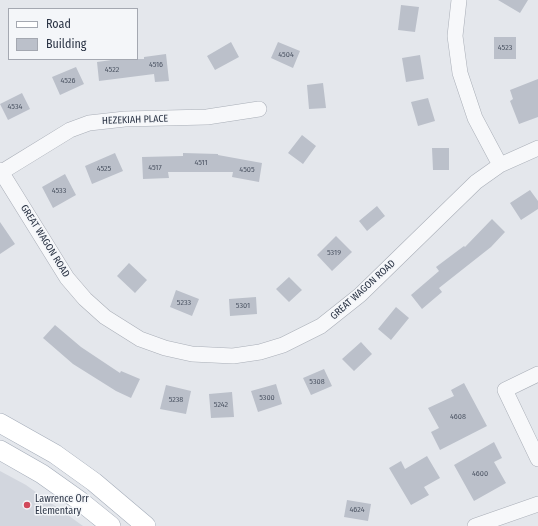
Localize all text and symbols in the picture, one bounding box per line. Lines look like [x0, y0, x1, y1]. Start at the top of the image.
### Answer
legend [8, 8, 138, 60]
text: Road [46, 17, 71, 31]
text: Building [46, 37, 86, 51]
house number: 4523 [498, 43, 512, 53]
house number: 4504 [278, 50, 294, 60]
house number: 4516 [149, 60, 163, 70]
house number: 4522 [105, 65, 119, 75]
house number: 4526 [61, 76, 75, 86]
house number: 4534 [8, 102, 22, 112]
street label: HEZEKIAH PLACE [102, 113, 168, 127]
house number: 4511 [194, 158, 208, 168]
house number: 4517 [148, 163, 162, 173]
house number: 4525 [97, 164, 111, 174]
house number: 4505 [239, 165, 255, 175]
house number: 4533 [52, 186, 66, 196]
street label: GREAT WAGON ROAD [18, 202, 72, 280]
house number: 5319 [327, 248, 341, 258]
street label: GREAT WAGON ROAD [328, 258, 398, 322]
house number: 5233 [177, 298, 191, 308]
house number: 5301 [236, 301, 250, 311]
house number: 5308 [309, 377, 325, 387]
house number: 5300 [259, 393, 275, 403]
house number: 5238 [169, 395, 183, 405]
house number: 5242 [214, 400, 228, 410]
house number: 4608 [450, 412, 466, 422]
house number: 4600 [472, 469, 488, 479]
place label: Lawrence Orr Elementary [35, 493, 89, 516]
marker: Lawrence Orr Elementary [22, 500, 32, 510]
house number: 4624 [349, 505, 365, 515]

